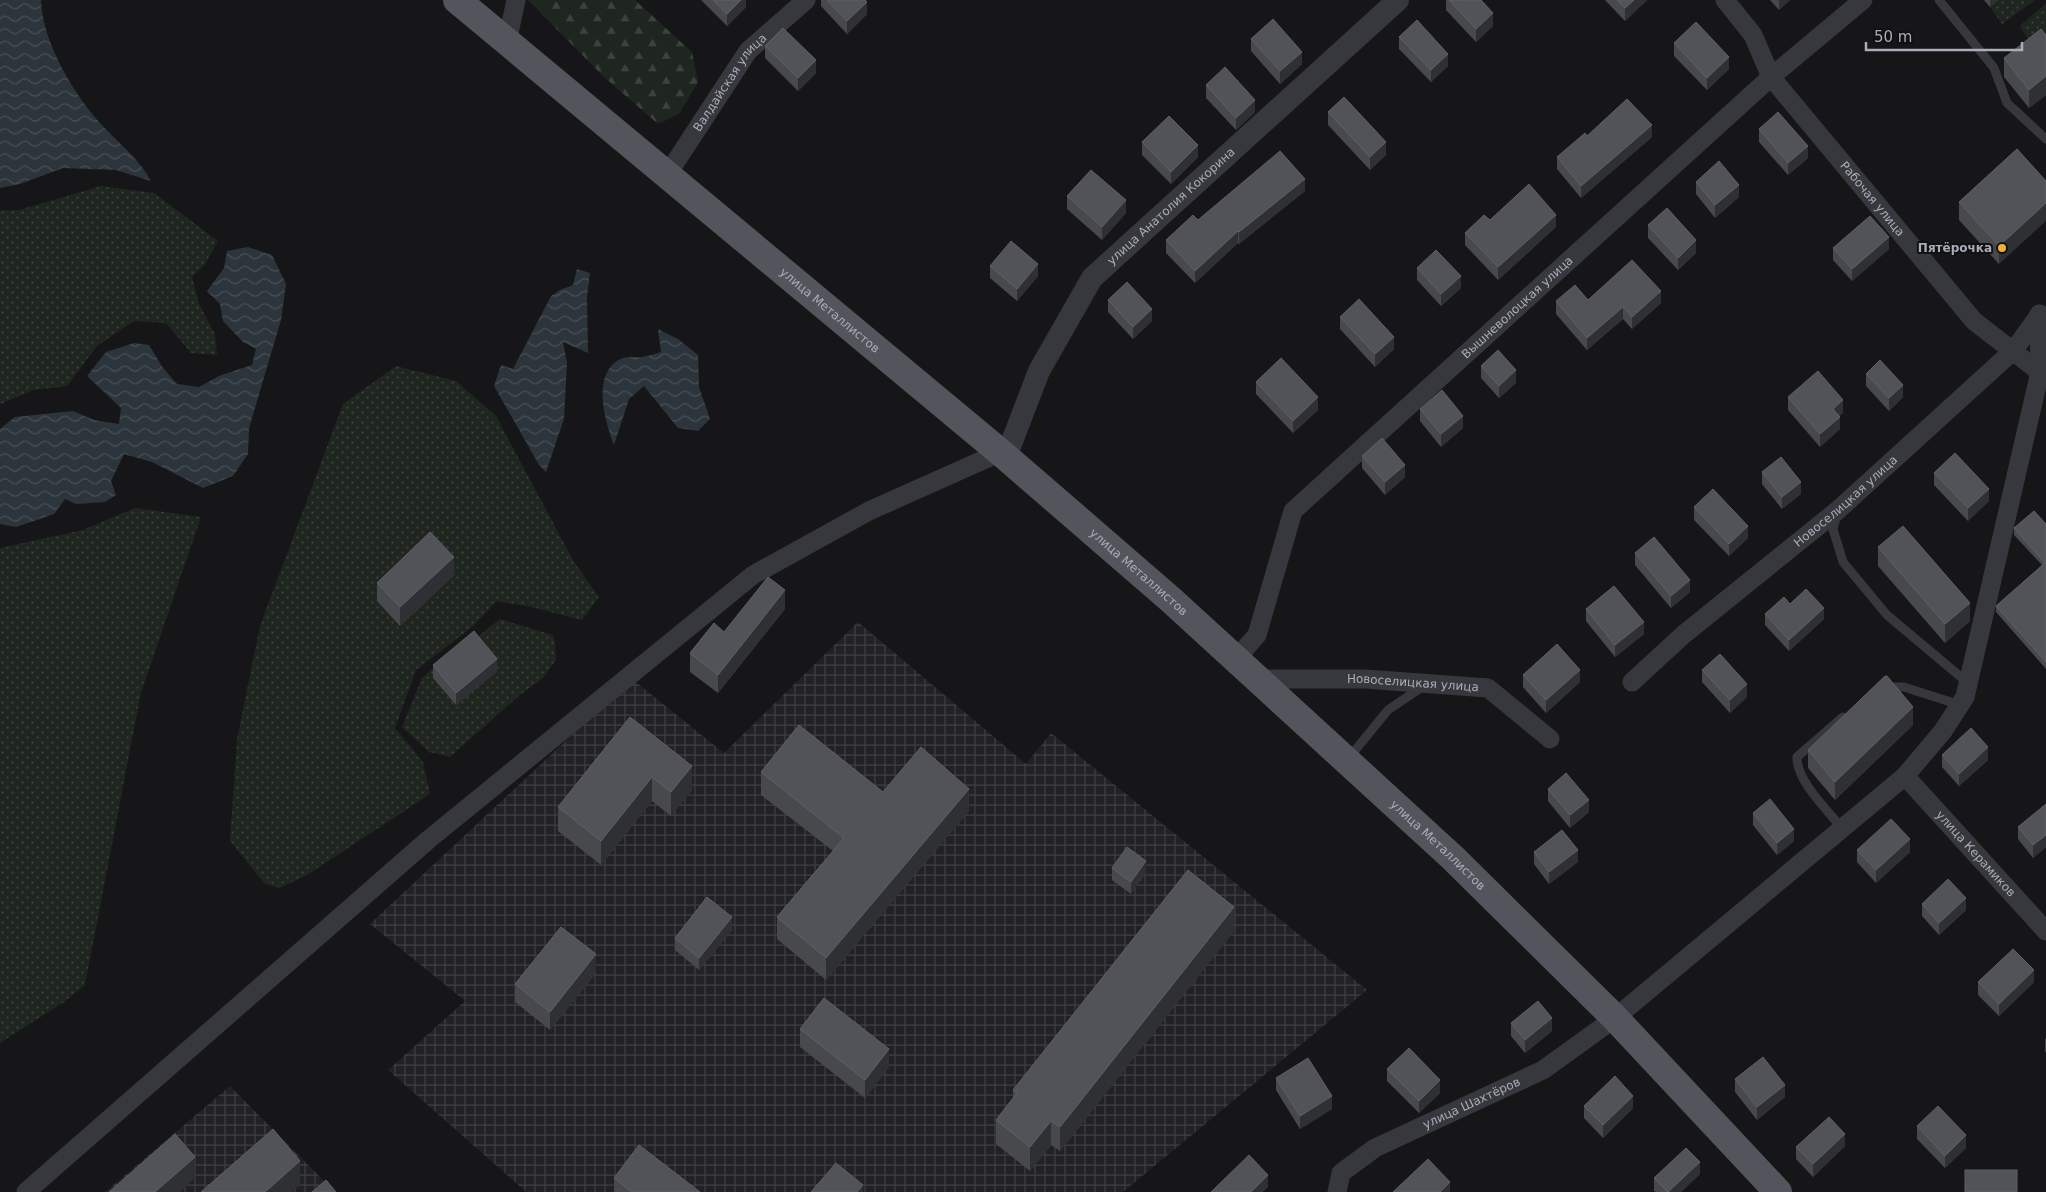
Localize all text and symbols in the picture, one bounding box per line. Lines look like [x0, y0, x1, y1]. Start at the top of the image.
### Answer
scale bar [1866, 20, 2022, 52]
text: 50 m [1874, 28, 1912, 46]
street label: Валдайская улица [690, 31, 769, 134]
street label: улица Анатолия Кокорина [1104, 145, 1238, 268]
street label: Рабочая улица [1837, 159, 1907, 239]
place label: Пятёрочка [1918, 241, 1992, 255]
marker: Пятёрочка [1996, 242, 2008, 254]
street label: Вышневолоцкая улица [1459, 253, 1576, 361]
street label: улица Металлистов [777, 265, 882, 356]
street label: Новоселицкая улица [1791, 453, 1900, 550]
street label: улица Металлистов [1087, 526, 1190, 619]
street label: Новоселицкая улица [1347, 672, 1479, 694]
street label: улица Металлистов [1387, 797, 1488, 893]
street label: улица Керамиков [1933, 808, 2018, 900]
street label: улица Шахтёров [1421, 1075, 1522, 1132]

